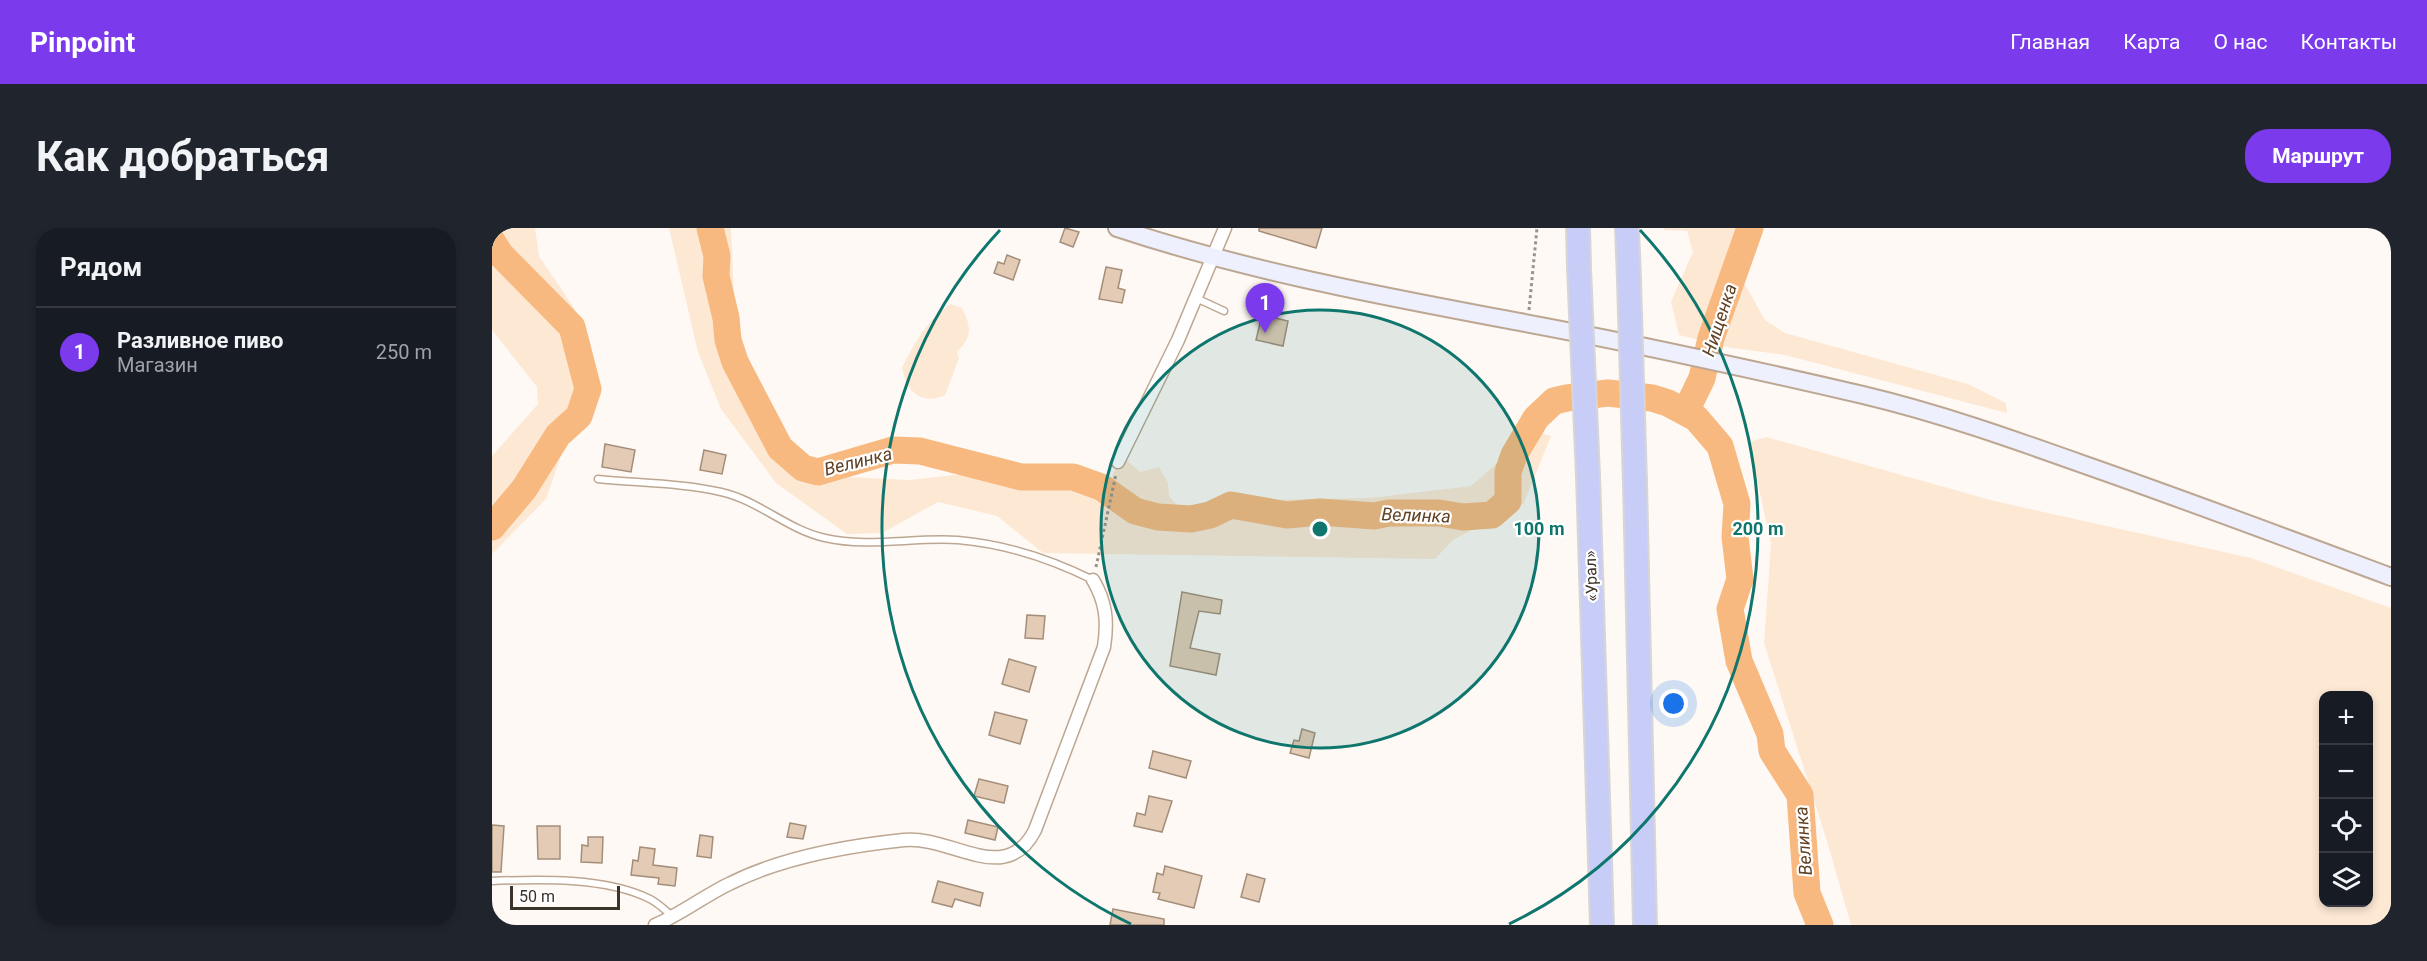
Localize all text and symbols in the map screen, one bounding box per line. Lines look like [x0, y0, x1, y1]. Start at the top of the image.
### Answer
text: Pinpoint [30, 26, 135, 59]
text: Главная [2010, 30, 2090, 54]
text: Карта [2123, 30, 2180, 54]
text: О нас [2213, 30, 2268, 54]
text: Контакты [2301, 30, 2397, 54]
button: Маршрут [2245, 129, 2391, 183]
text: Как добраться [36, 132, 330, 181]
text: Рядом [60, 252, 142, 282]
water label: Нищенка [1697, 281, 1741, 359]
pin: 1 [1246, 284, 1284, 333]
text: Разливное пиво [117, 328, 284, 353]
text: 1 [74, 340, 85, 364]
text: 250 m [376, 340, 432, 364]
text: Магазин [117, 353, 198, 377]
water label: Велинка [822, 442, 894, 480]
water label: Велинка [1381, 503, 1451, 527]
text: 100 m [1513, 518, 1565, 539]
text: 200 m [1732, 518, 1784, 539]
centre of rings [1310, 519, 1330, 539]
street label: «Урал» [1581, 550, 1601, 602]
your location [1659, 689, 1688, 718]
map controls [2319, 691, 2373, 907]
button: + [2319, 691, 2373, 745]
button: − [2319, 745, 2373, 799]
button: locate [2319, 799, 2373, 853]
water label: Велинка [1790, 806, 1816, 876]
button: layers [2319, 853, 2373, 907]
scale bar [510, 883, 620, 910]
text: 50 m [519, 887, 555, 906]

